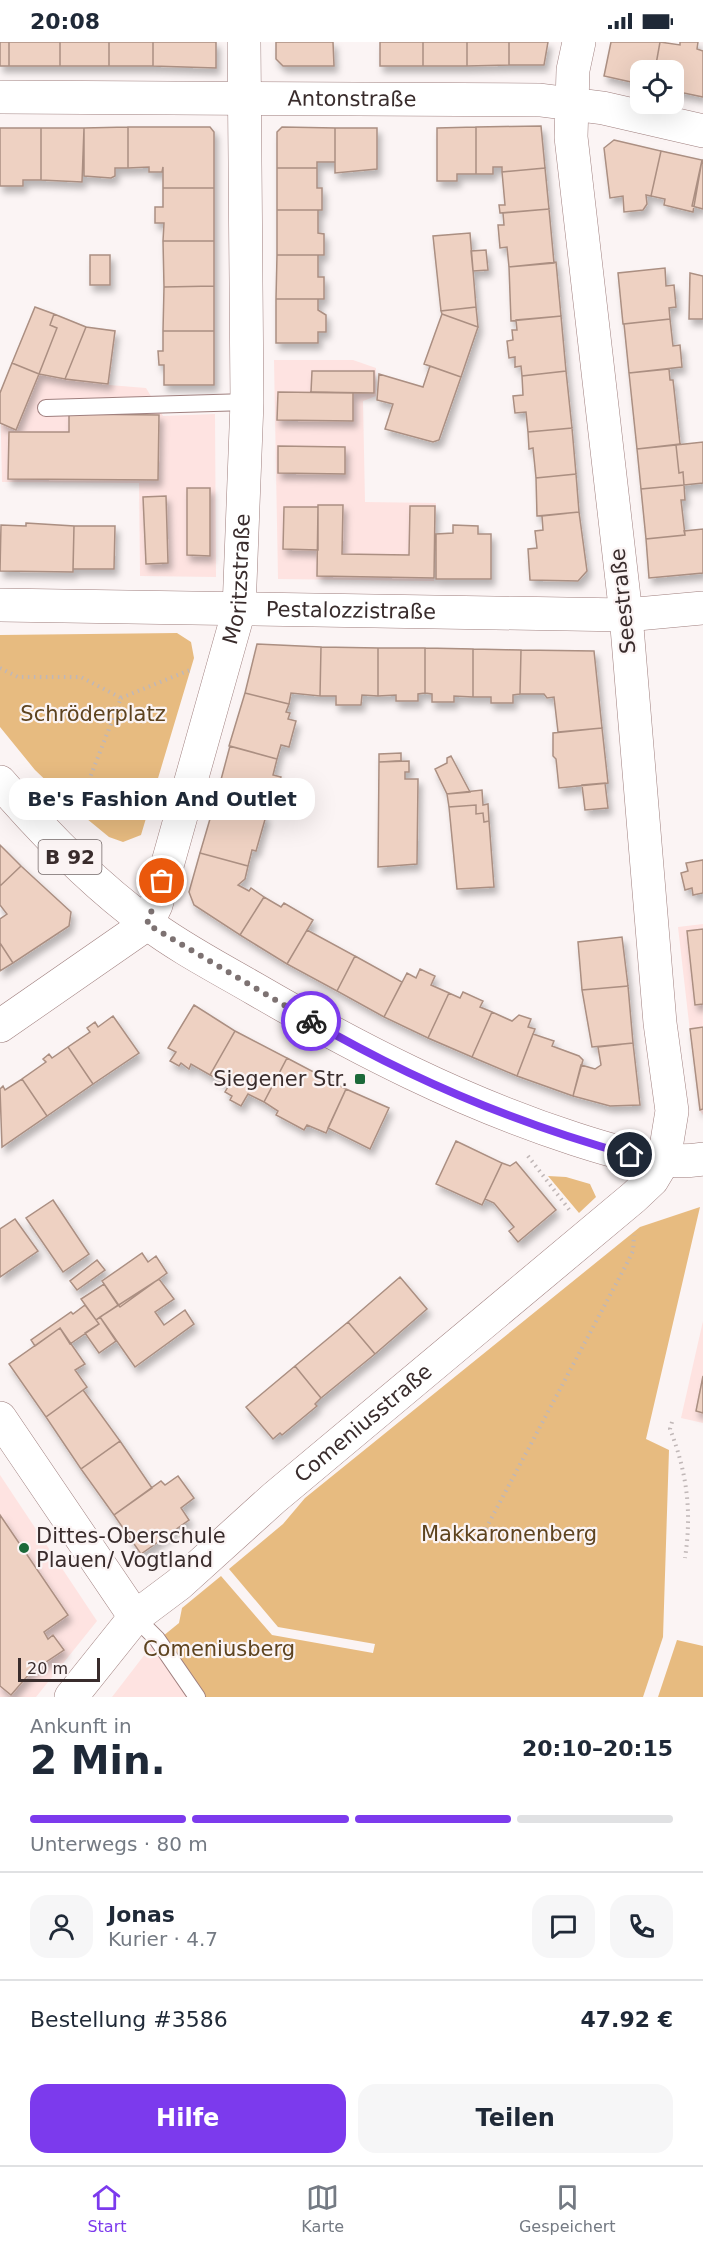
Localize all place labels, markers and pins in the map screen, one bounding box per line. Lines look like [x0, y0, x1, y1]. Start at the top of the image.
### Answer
callout: Be's Fashion And Outlet [9, 779, 315, 821]
pin [136, 855, 187, 906]
place label: Siegener Str. [213, 1067, 348, 1091]
marker: Siegener Str. [353, 1072, 367, 1086]
pin [604, 1129, 655, 1180]
place label: Dittes-Oberschule Plauen/ Vogtland [36, 1524, 226, 1572]
marker: Dittes-Oberschule Plauen/ Vogtland [17, 1541, 31, 1555]

